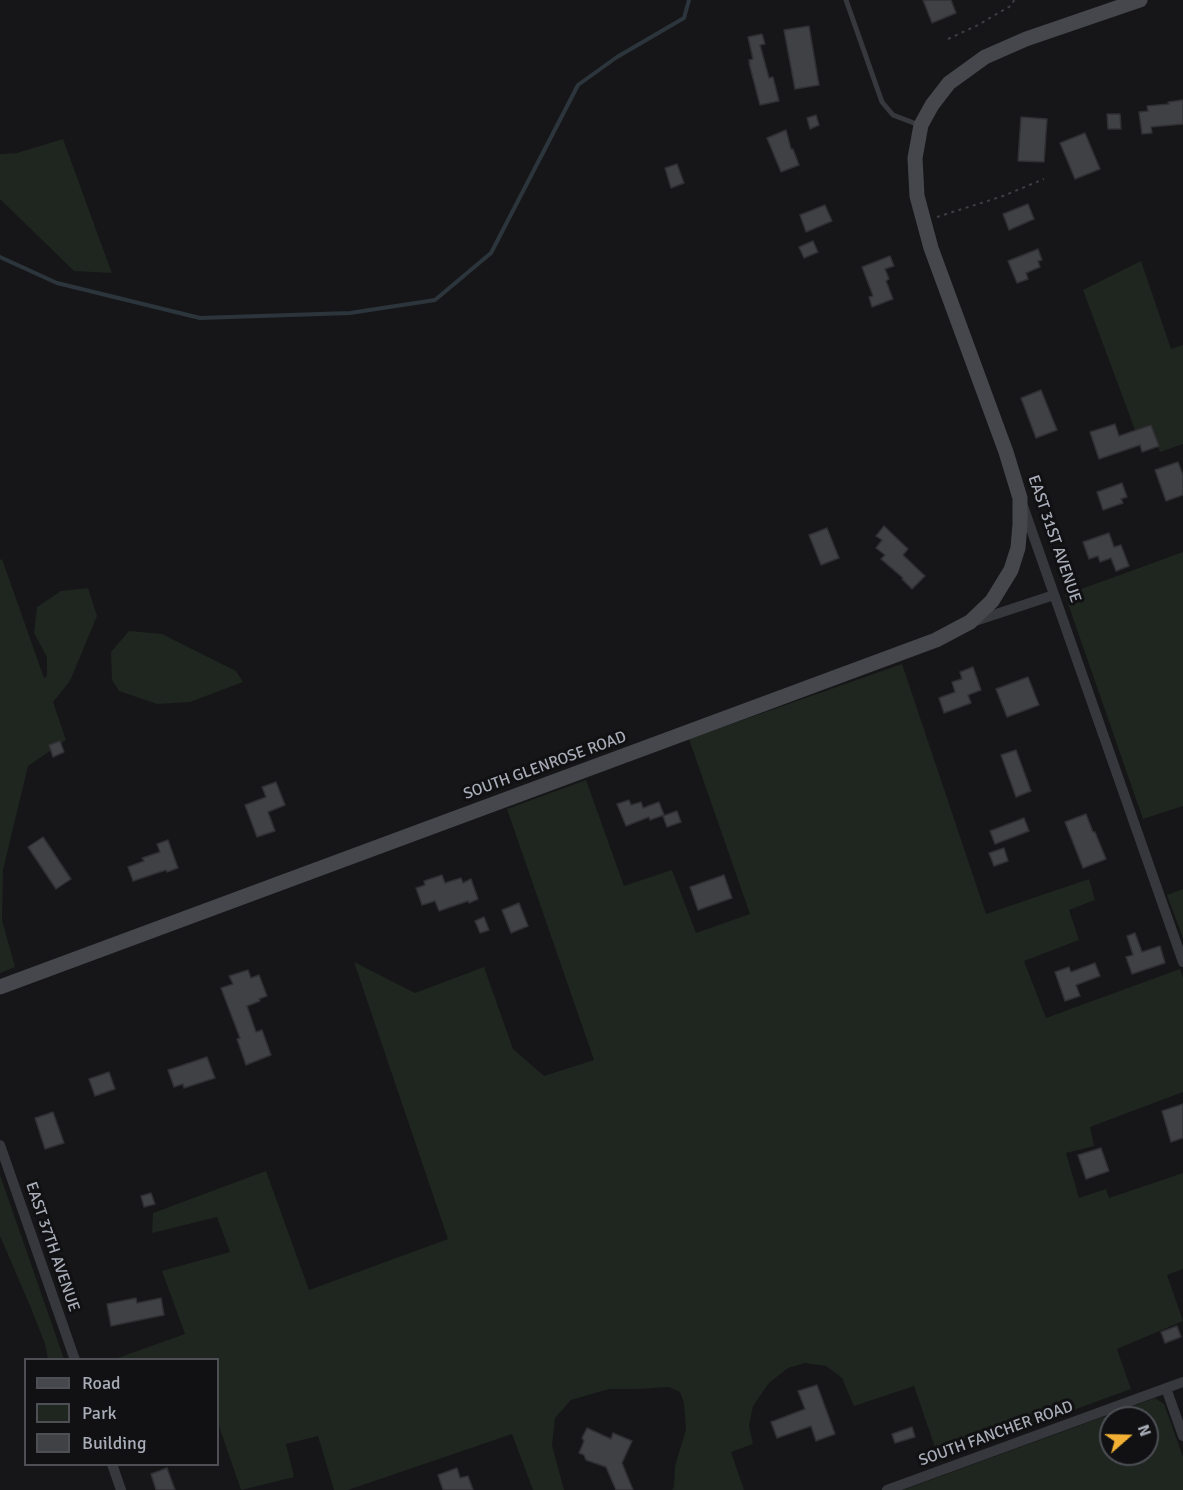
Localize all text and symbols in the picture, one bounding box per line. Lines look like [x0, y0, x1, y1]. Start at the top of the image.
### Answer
street label: EAST 31ST AVENUE [1023, 473, 1085, 605]
street label: SOUTH GLENROSE ROAD [461, 728, 629, 804]
street label: EAST 37TH AVENUE [21, 1180, 83, 1314]
legend [24, 1358, 219, 1466]
text: Road [82, 1372, 121, 1394]
street label: SOUTH FANCHER ROAD [916, 1397, 1076, 1471]
text: Park [82, 1402, 117, 1424]
north arrow [1099, 1406, 1159, 1466]
text: N [1133, 1422, 1155, 1439]
text: Building [82, 1432, 146, 1454]

